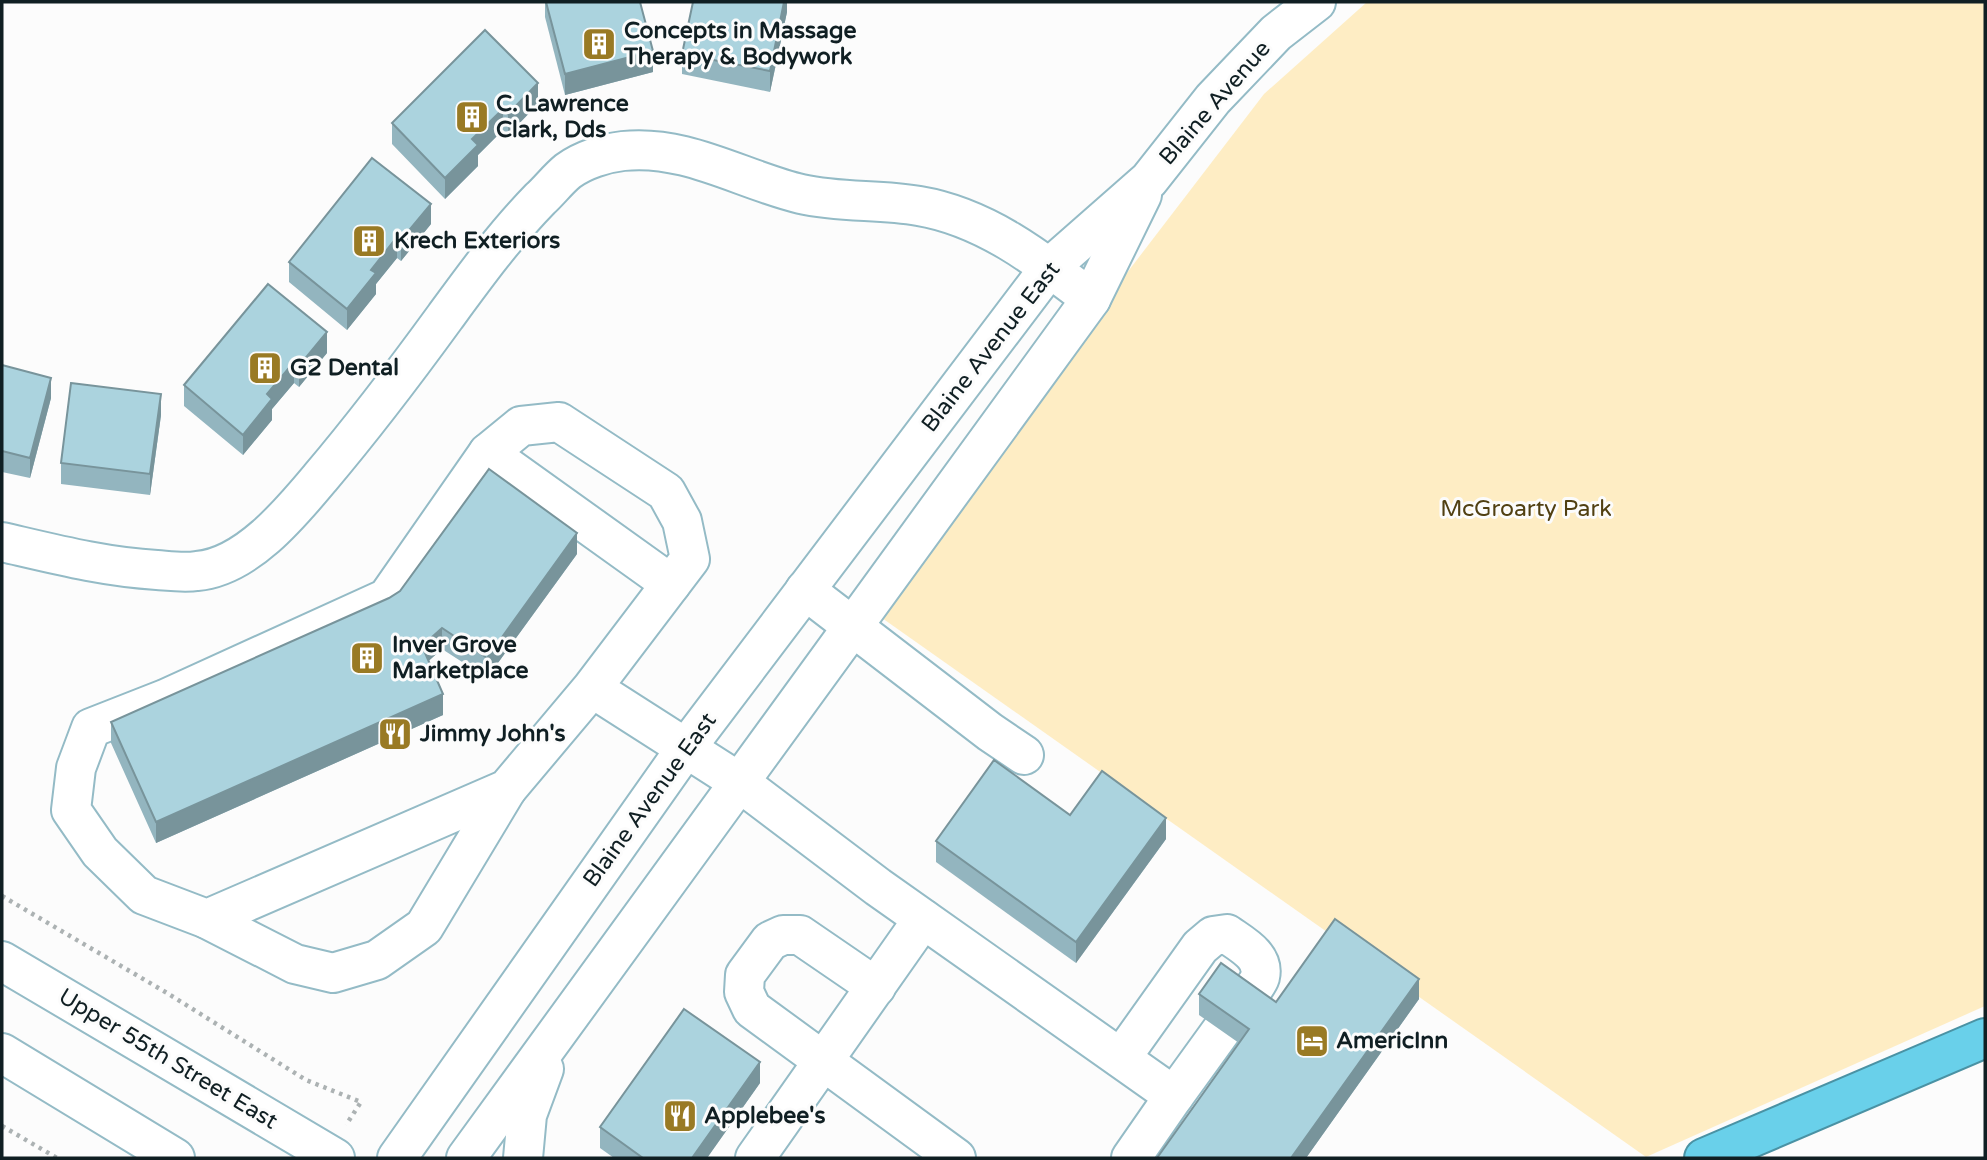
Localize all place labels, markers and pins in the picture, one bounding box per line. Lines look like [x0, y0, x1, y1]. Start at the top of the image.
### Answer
place label: Concepts in Massage Therapy & Bodywork [623, 17, 856, 71]
building icon: Concepts in Massage Therapy & Bodywork [580, 25, 618, 63]
place label: C. Lawrence Clark, Dds [496, 90, 629, 144]
building icon: C. Lawrence Clark, Dds [453, 98, 491, 136]
building icon: Krech Exteriors [350, 222, 388, 260]
place label: Krech Exteriors [394, 227, 560, 255]
building icon: G2 Dental [246, 349, 284, 387]
place label: G2 Dental [290, 354, 399, 382]
place label: Inver Grove Marketplace [392, 631, 528, 685]
building icon: Inver Grove Marketplace [348, 639, 386, 677]
restaurant icon: Jimmy John's [376, 715, 414, 753]
place label: Jimmy John's [419, 720, 566, 748]
hotel icon: AmericInn [1293, 1022, 1331, 1060]
place label: AmericInn [1336, 1027, 1448, 1055]
restaurant icon: Applebee's [661, 1097, 699, 1135]
place label: Applebee's [704, 1102, 826, 1130]

